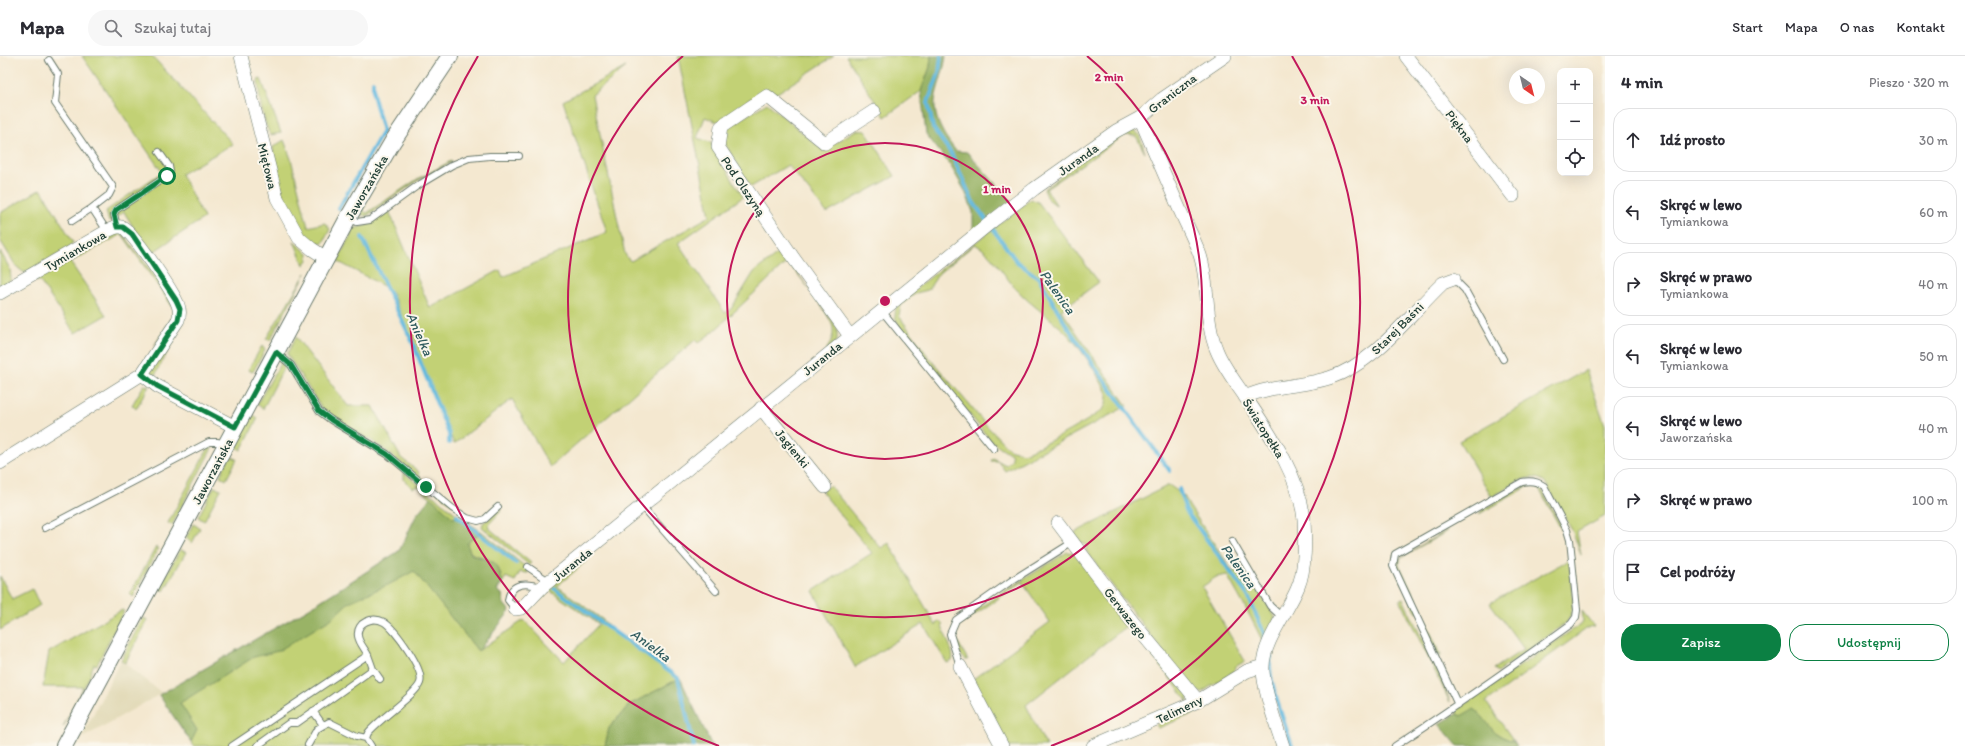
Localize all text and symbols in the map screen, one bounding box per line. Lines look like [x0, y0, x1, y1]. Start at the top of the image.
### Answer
search box [88, 10, 368, 46]
text: Mapa [20, 16, 64, 39]
icon: search [102, 17, 124, 39]
text: Szukaj tutaj [134, 19, 211, 37]
text: Start [1732, 19, 1763, 36]
text: Mapa [1785, 19, 1818, 36]
text: O nas [1840, 19, 1874, 36]
text: Kontakt [1896, 19, 1945, 36]
north arrow [1509, 68, 1545, 104]
map controls [1557, 68, 1593, 176]
button: + [1557, 68, 1593, 104]
text: 2 min [1095, 70, 1124, 84]
street label: Graniczna [1145, 70, 1200, 117]
text: 4 min [1621, 72, 1663, 92]
text: Pieszo · 320 m [1869, 75, 1949, 90]
text: 3 min [1301, 93, 1330, 107]
button: − [1557, 104, 1593, 140]
street label: Piękna [1442, 107, 1477, 146]
icon: ahead [1622, 129, 1644, 151]
text: Idź prosto [1660, 131, 1725, 149]
text: 30 m [1919, 133, 1948, 148]
street label: Juranda [1055, 140, 1102, 179]
button: locate [1557, 140, 1593, 176]
street label: Miętowa [255, 142, 281, 191]
street label: Jaworzańska [342, 152, 391, 222]
street label: Pod Olszyną [718, 153, 769, 219]
route start [158, 167, 176, 185]
text: 1 min [983, 182, 1012, 196]
text: Skręć w lewo [1660, 196, 1742, 214]
icon: left [1622, 201, 1644, 223]
text: 60 m [1919, 205, 1948, 220]
text: Tymiankowa [1660, 214, 1729, 229]
street label: Tymiankowa [42, 227, 109, 274]
water label: Palenica [1036, 267, 1079, 318]
text: Skręć w prawo [1660, 268, 1752, 286]
icon: right [1622, 273, 1644, 295]
text: 40 m [1918, 277, 1948, 292]
text: Tymiankowa [1660, 286, 1729, 301]
centre of rings [878, 294, 892, 308]
street label: Starej Baśni [1368, 299, 1427, 358]
water label: Anielka [403, 310, 437, 359]
street label: Juranda [800, 338, 845, 379]
text: Skręć w lewo [1660, 340, 1742, 358]
icon: left [1622, 345, 1644, 367]
text: 50 m [1919, 349, 1948, 364]
text: Tymiankowa [1660, 358, 1729, 373]
street label: Światopełka [1239, 396, 1288, 461]
text: Skręć w lewo [1660, 412, 1742, 430]
icon: left [1622, 417, 1644, 439]
text: 40 m [1918, 421, 1948, 436]
street label: Jagienki [772, 426, 813, 471]
text: Jaworzańska [1660, 430, 1733, 445]
street label: Jaworzańska [189, 436, 236, 507]
route end [417, 478, 435, 496]
icon: right [1622, 489, 1644, 511]
text: Skręć w prawo [1660, 491, 1752, 509]
text: 100 m [1912, 493, 1948, 508]
water label: Palenica [1217, 541, 1260, 592]
street label: Juranda [550, 544, 595, 585]
icon: arrive [1622, 561, 1644, 583]
text: Cel podróży [1660, 563, 1735, 581]
street label: Gerwazego [1101, 585, 1151, 642]
button: Zapisz [1621, 624, 1781, 661]
button: Udostępnij [1789, 624, 1949, 661]
water label: Anielka [627, 625, 675, 666]
street label: Telimeny [1154, 692, 1205, 727]

